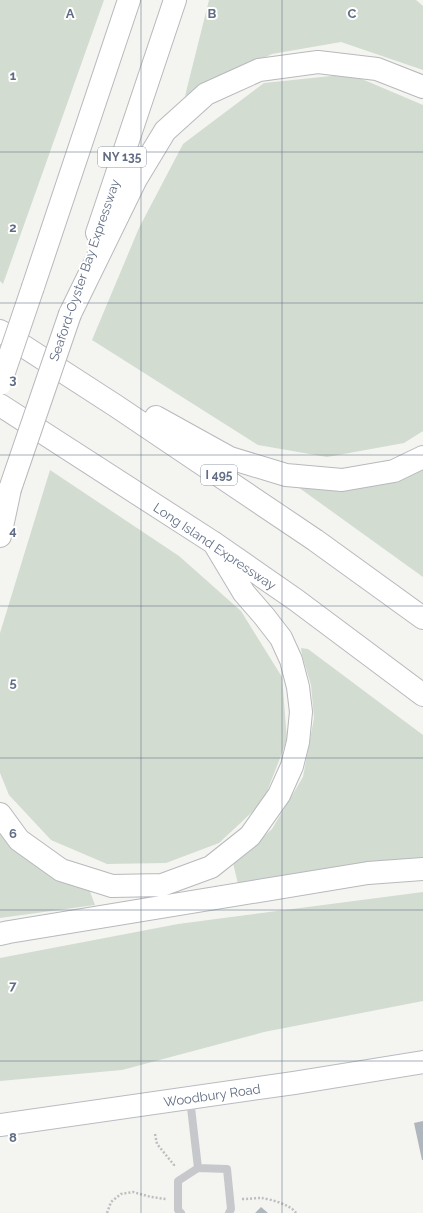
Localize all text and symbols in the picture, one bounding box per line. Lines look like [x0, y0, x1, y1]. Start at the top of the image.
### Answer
text: A [66, 6, 75, 21]
text: B [208, 6, 217, 21]
text: C [348, 6, 357, 21]
text: 1 [10, 68, 17, 83]
road number: NY 135 [98, 147, 146, 167]
street label: Seaford-Oyster Bay Expressway [46, 177, 123, 363]
text: 2 [9, 220, 17, 235]
text: 3 [9, 372, 17, 387]
road number: I 495 [201, 465, 237, 485]
street label: Long Island Expressway [151, 500, 279, 593]
text: 4 [9, 523, 17, 538]
text: 5 [9, 675, 17, 690]
text: 6 [9, 826, 17, 841]
text: 7 [9, 978, 17, 993]
street label: Woodbury Road [163, 1081, 262, 1110]
text: 8 [9, 1130, 17, 1145]

